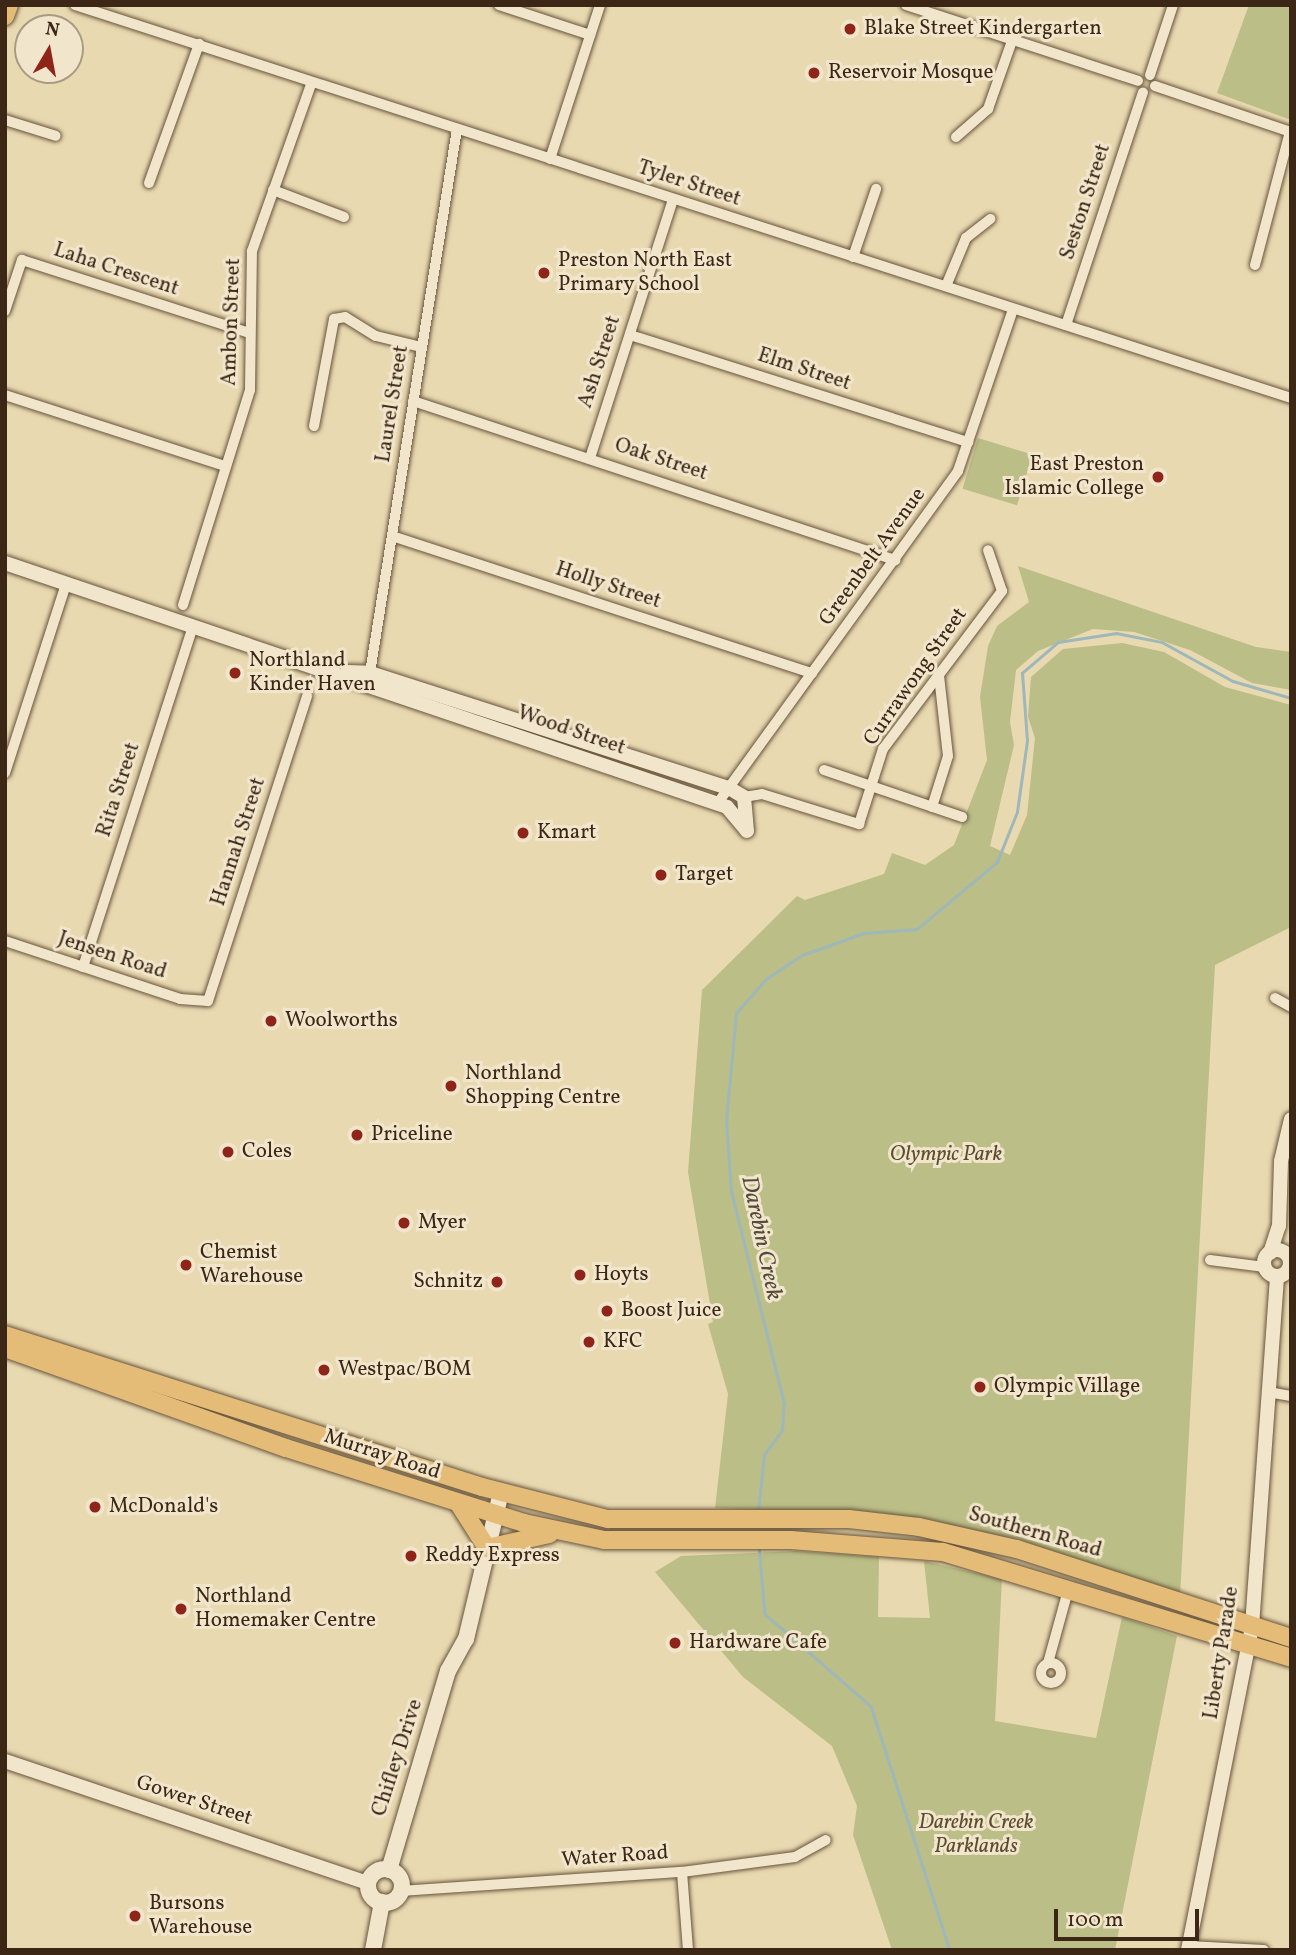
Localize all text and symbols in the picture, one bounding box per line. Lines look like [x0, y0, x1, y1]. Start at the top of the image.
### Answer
north arrow [14, 14, 84, 84]
text: N [43, 16, 61, 44]
place label: Blake Street Kindergarten [864, 16, 1102, 42]
marker: Blake Street Kindergarten [842, 21, 858, 37]
place label: Reservoir Mosque [828, 60, 994, 86]
marker: Reservoir Mosque [806, 65, 822, 81]
street label: Seston Street [1055, 141, 1117, 263]
street label: Tyler Street [634, 156, 744, 212]
street label: Laha Crescent [50, 238, 182, 302]
place label: Preston North East Primary School [558, 248, 732, 298]
street label: Ambon Street [217, 258, 247, 386]
marker: Preston North East Primary School [536, 265, 552, 281]
street label: Ash Street [573, 313, 627, 411]
street label: Elm Street [754, 343, 854, 397]
street label: Laurel Street [371, 344, 415, 464]
street label: Oak Street [611, 433, 711, 487]
place label: East Preston Islamic College [1004, 452, 1144, 502]
marker: East Preston Islamic College [1150, 469, 1166, 485]
street label: Greenbelt Avenue [814, 483, 932, 631]
street label: Holly Street [552, 557, 664, 615]
street label: Currawong Street [859, 603, 973, 751]
place label: Northland Kinder Haven [249, 648, 376, 698]
marker: Northland Kinder Haven [227, 665, 243, 681]
street label: Wood Street [514, 701, 628, 761]
street label: Rita Street [92, 740, 146, 840]
street label: Hannah Street [206, 775, 272, 909]
place label: Kmart [537, 820, 596, 846]
marker: Kmart [515, 825, 531, 841]
place label: Target [675, 862, 733, 888]
marker: Target [653, 867, 669, 883]
street label: Jensen Road [55, 927, 169, 985]
place label: Woolworths [285, 1008, 398, 1034]
marker: Woolworths [263, 1013, 279, 1029]
place label: Northland Shopping Centre [465, 1061, 620, 1111]
marker: Northland Shopping Centre [443, 1078, 459, 1094]
place label: Priceline [371, 1122, 453, 1148]
marker: Priceline [349, 1127, 365, 1143]
place label: Coles [242, 1139, 292, 1165]
park label: Olympic Park [890, 1142, 1002, 1168]
marker: Coles [220, 1144, 236, 1160]
water label: Darebin Creek [734, 1174, 788, 1302]
place label: Myer [418, 1210, 466, 1236]
marker: Myer [396, 1215, 412, 1231]
place label: Chemist Warehouse [200, 1240, 303, 1290]
marker: Chemist Warehouse [178, 1257, 194, 1273]
place label: Hoyts [594, 1262, 648, 1288]
marker: Hoyts [572, 1267, 588, 1283]
place label: Schnitz [413, 1269, 483, 1295]
marker: Schnitz [489, 1274, 505, 1290]
place label: Boost Juice [621, 1298, 721, 1324]
marker: Boost Juice [599, 1303, 615, 1319]
place label: KFC [603, 1329, 643, 1355]
marker: KFC [581, 1334, 597, 1350]
place label: Westpac/BOM [338, 1357, 471, 1383]
marker: Westpac/BOM [316, 1362, 332, 1378]
place label: Olympic Village [994, 1374, 1141, 1400]
marker: Olympic Village [972, 1379, 988, 1395]
street label: Murray Road [320, 1424, 444, 1486]
place label: McDonald's [109, 1494, 218, 1520]
marker: McDonald's [87, 1499, 103, 1515]
street label: Southern Road [965, 1502, 1105, 1564]
place label: Reddy Express [425, 1543, 560, 1569]
marker: Reddy Express [403, 1548, 419, 1564]
place label: Northland Homemaker Centre [195, 1584, 376, 1634]
street label: Liberty Parade [1199, 1584, 1245, 1722]
marker: Northland Homemaker Centre [173, 1601, 189, 1617]
place label: Hardware Cafe [689, 1630, 827, 1656]
marker: Hardware Cafe [667, 1635, 683, 1651]
street label: Chifley Drive [367, 1696, 429, 1820]
street label: Gower Street [133, 1770, 255, 1832]
park label: Darebin Creek Parklands [918, 1810, 1034, 1860]
street label: Water Road [561, 1841, 669, 1873]
place label: Bursons Warehouse [149, 1891, 252, 1941]
scale bar [1058, 1896, 1203, 1940]
text: 100 m [1067, 1906, 1124, 1935]
marker: Bursons Warehouse [127, 1908, 143, 1924]

